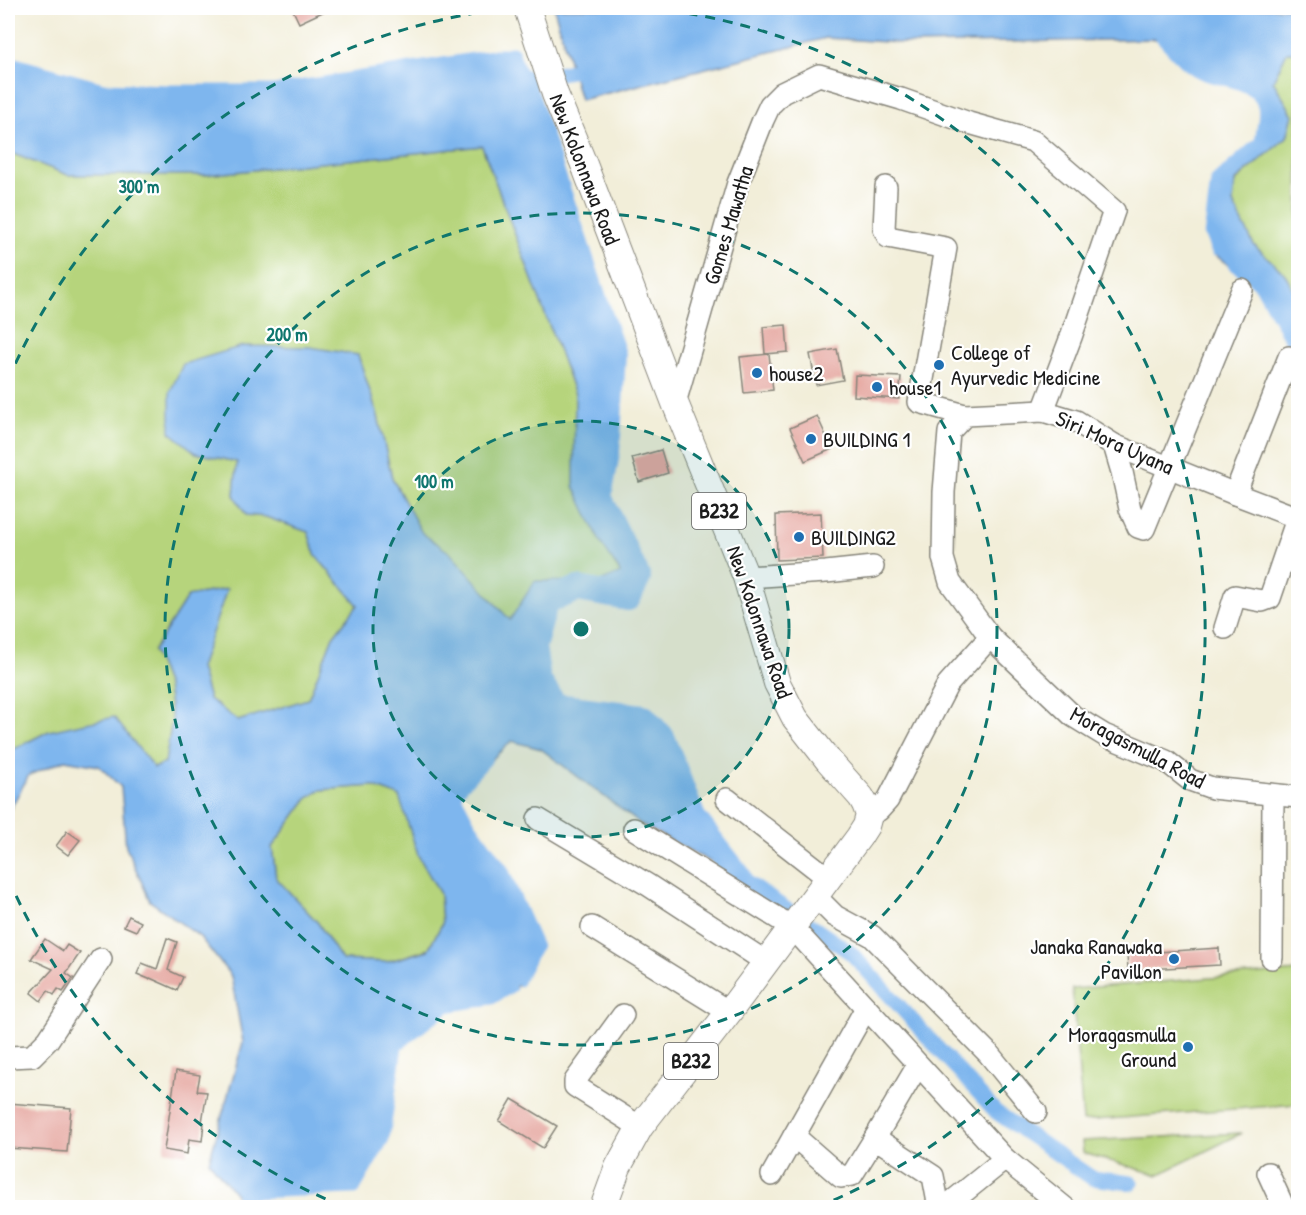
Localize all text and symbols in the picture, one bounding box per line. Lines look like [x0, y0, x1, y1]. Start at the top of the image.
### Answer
street label: New Kolonnawa Road [542, 89, 628, 249]
street label: Gomes Mawatha [696, 162, 760, 288]
text: 300 m [119, 174, 159, 199]
text: 200 m [267, 322, 307, 347]
place label: College of Ayurvedic Medicine [951, 337, 1101, 392]
place label: house2 [769, 358, 824, 388]
marker: College of Ayurvedic Medicine [932, 358, 946, 372]
marker: house2 [750, 366, 764, 380]
place label: house1 [889, 372, 941, 402]
marker: house1 [870, 380, 884, 394]
street label: Siri Mora Uyana [1051, 403, 1179, 482]
place label: BUILDING 1 [823, 424, 911, 454]
marker: BUILDING 1 [804, 432, 818, 446]
text: 100 m [414, 469, 454, 494]
road number: B232 [692, 493, 746, 529]
place label: BUILDING2 [811, 522, 896, 552]
marker: BUILDING2 [792, 530, 806, 544]
street label: New Kolonnawa Road [720, 542, 800, 703]
centre of rings [571, 619, 591, 639]
street label: Moragasmulla Road [1065, 699, 1211, 795]
place label: Janaka Ranawaka Pavillon [1030, 931, 1162, 986]
marker: Janaka Ranawaka Pavillon [1167, 952, 1181, 966]
place label: Moragasmulla Ground [1068, 1019, 1176, 1074]
marker: Moragasmulla Ground [1181, 1040, 1195, 1054]
road number: B232 [664, 1043, 718, 1079]

